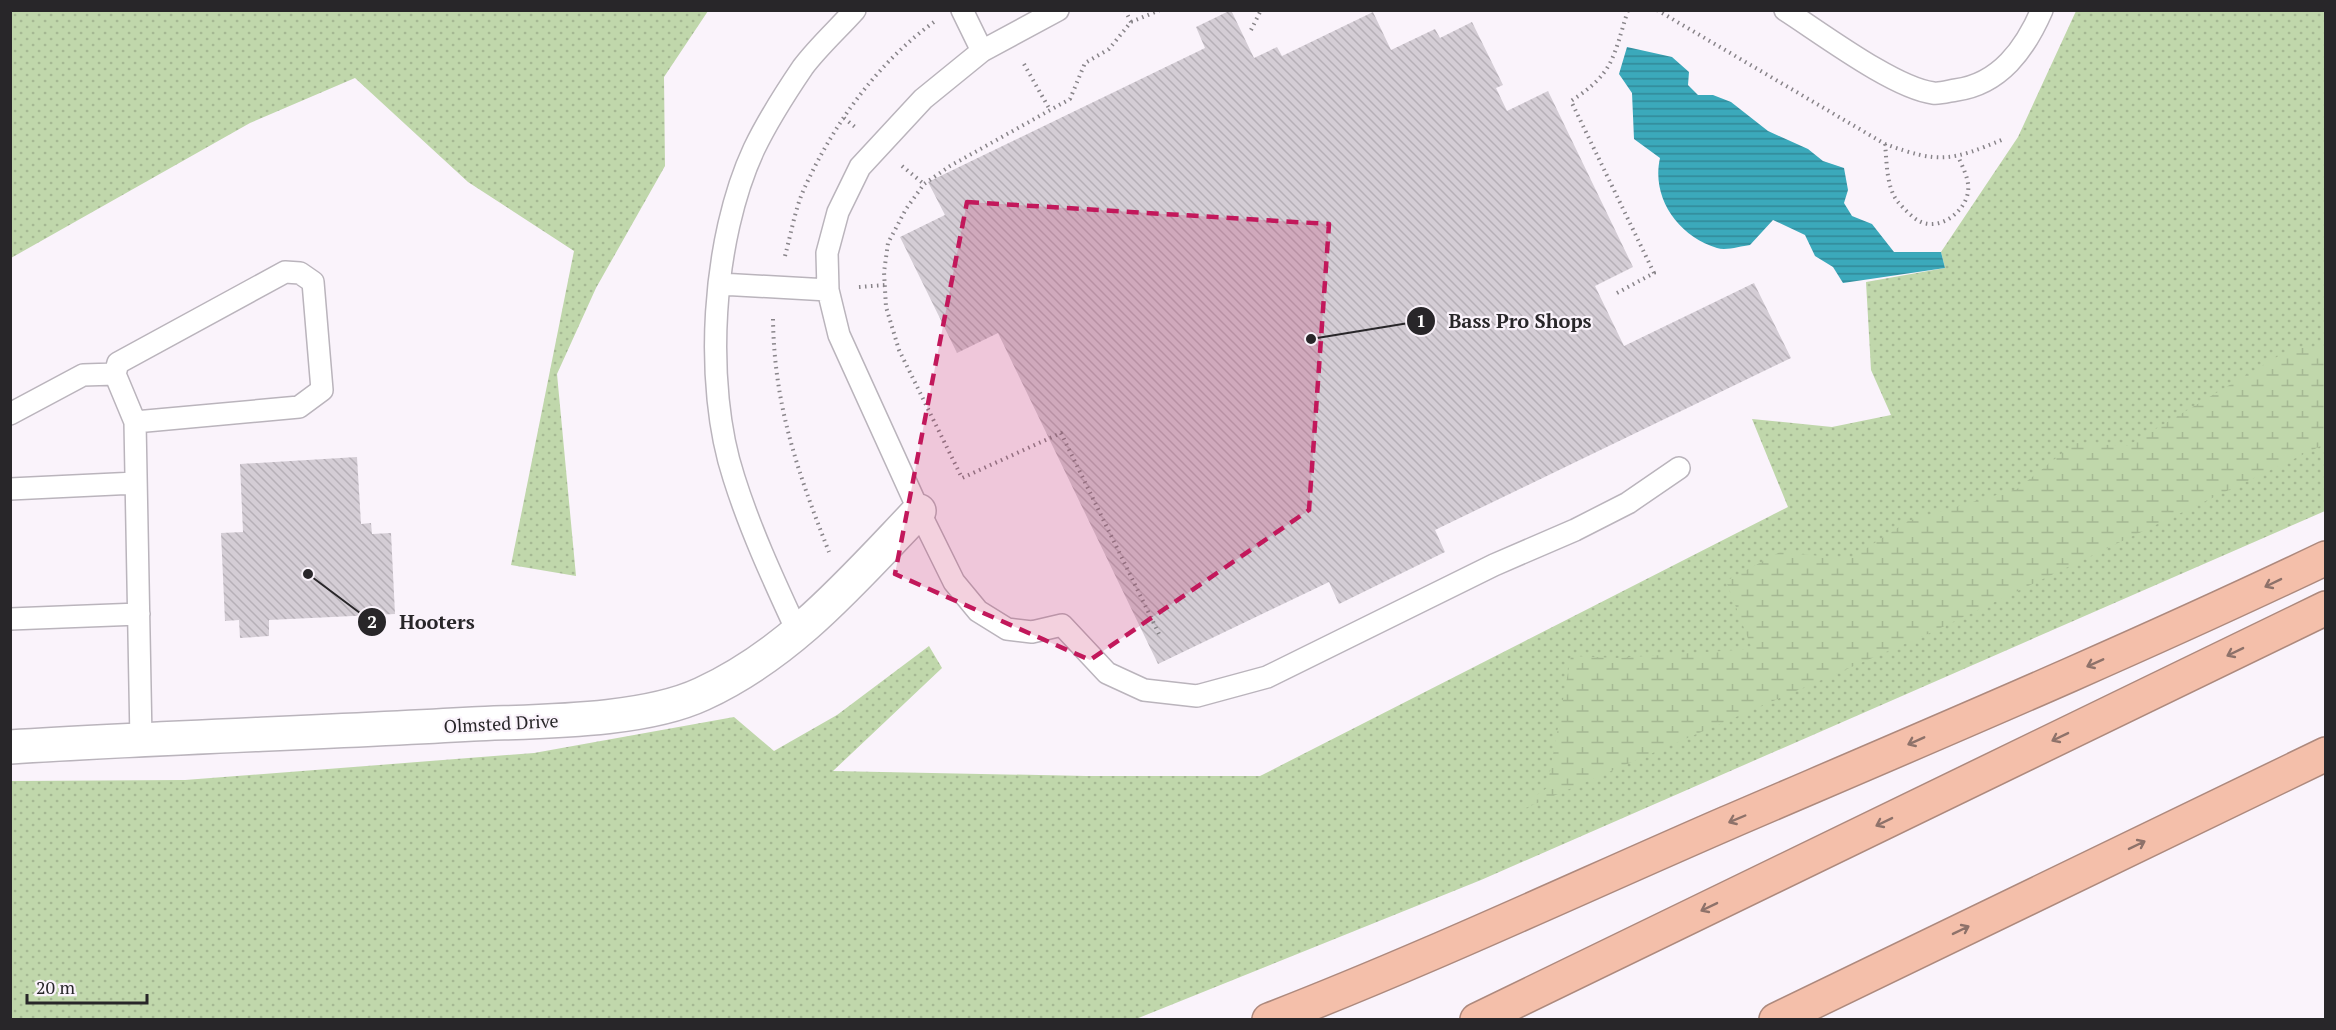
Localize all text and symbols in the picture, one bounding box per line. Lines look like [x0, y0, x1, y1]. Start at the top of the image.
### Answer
callout: Bass Pro Shops [1406, 302, 1603, 340]
text: Bass Pro Shops [1448, 307, 1592, 334]
text: 1 [1416, 308, 1426, 332]
one-way arrow [2264, 578, 2282, 590]
callout: Hooters [357, 603, 487, 641]
text: Hooters [399, 608, 475, 635]
text: 2 [367, 609, 377, 633]
one-way arrow [2227, 647, 2245, 659]
one-way arrow [2086, 658, 2104, 669]
street label: Olmsted Drive [443, 708, 559, 738]
one-way arrow [2051, 732, 2069, 744]
one-way arrow [1908, 736, 1926, 747]
one-way arrow [1729, 814, 1747, 825]
one-way arrow [1876, 817, 1894, 829]
one-way arrow [2127, 839, 2145, 850]
one-way arrow [1700, 902, 1718, 914]
one-way arrow [1952, 923, 1970, 935]
scale bar [27, 967, 147, 1005]
text: 20 m [36, 975, 76, 999]

